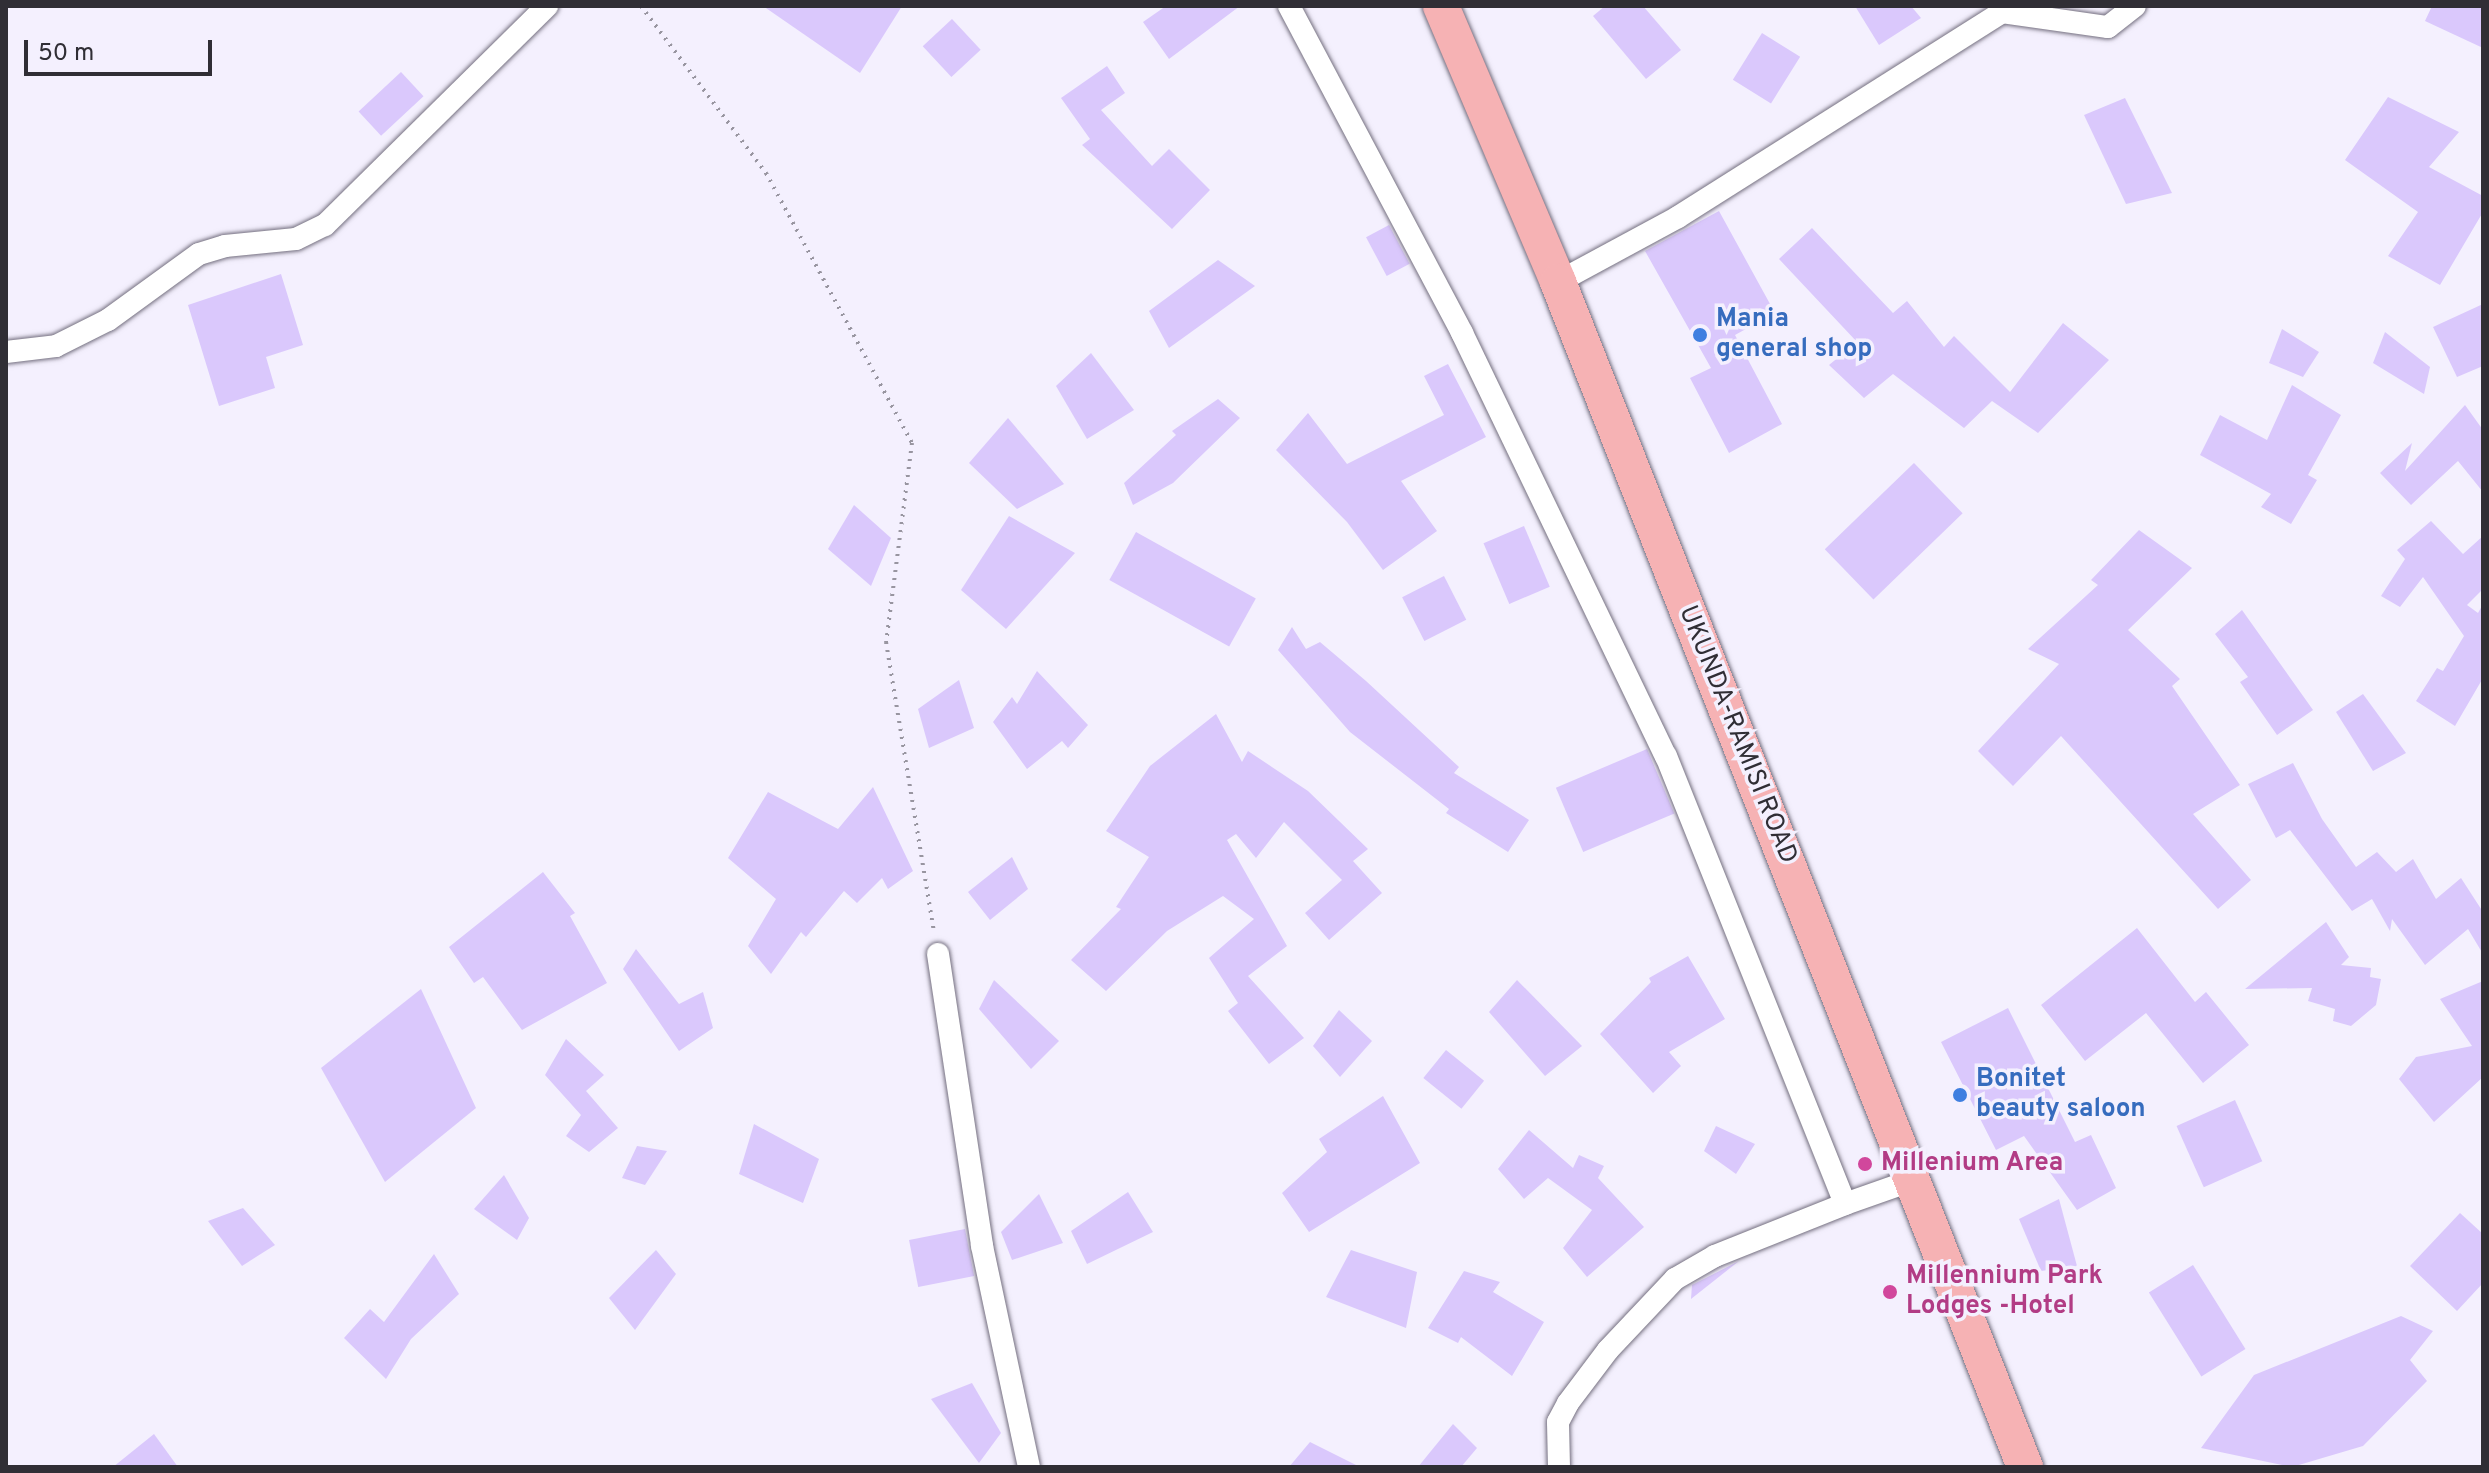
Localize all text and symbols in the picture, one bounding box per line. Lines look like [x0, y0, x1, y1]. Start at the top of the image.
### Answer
scale bar [28, 24, 216, 74]
text: 50 m [38, 39, 94, 69]
place label: Mania general shop [1716, 304, 1872, 366]
marker: Mania general shop [1691, 326, 1709, 344]
street label: UKUNDA-RAMISI ROAD [1671, 601, 1803, 869]
place label: Bonitet beauty saloon [1976, 1064, 2146, 1126]
marker: Bonitet beauty saloon [1951, 1086, 1969, 1104]
place label: Millenium Area [1881, 1148, 2064, 1180]
marker: Millenium Area [1856, 1155, 1874, 1173]
place label: Millennium Park Lodges -Hotel [1906, 1261, 2103, 1322]
marker: Millennium Park Lodges -Hotel [1881, 1283, 1899, 1301]

